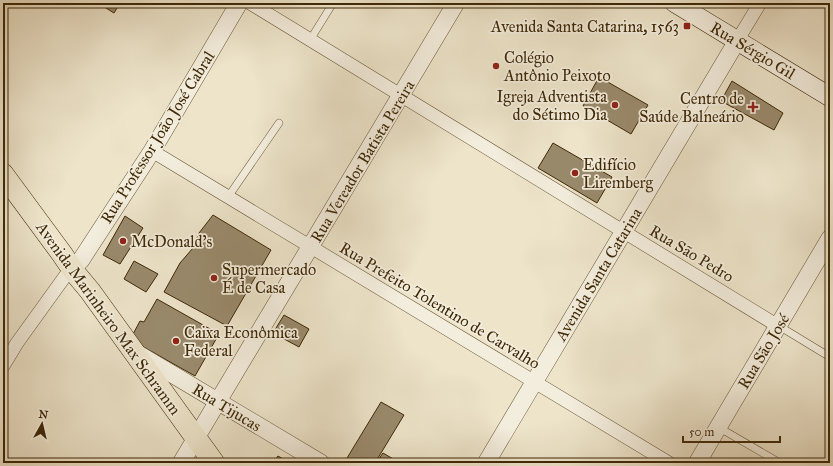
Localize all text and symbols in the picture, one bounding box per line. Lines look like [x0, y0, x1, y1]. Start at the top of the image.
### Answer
place label: Avenida Santa Catarina, 1563 [490, 17, 679, 36]
street label: Rua Sérgio Gil [706, 18, 799, 84]
marker: Avenida Santa Catarina, 1563 [682, 21, 692, 31]
street label: Rua Professor João José Cabral [96, 47, 220, 227]
place label: Colégio Antônio Peixoto [503, 48, 611, 85]
marker: Colégio Antônio Peixoto [491, 61, 501, 71]
street label: Rua Vereador Batista Pereira [306, 77, 419, 246]
place label: Igreja Adventista do Sétimo Dia [496, 87, 607, 124]
place label: Centro de Saúde Balneário [639, 89, 744, 126]
marker: Igreja Adventista do Sétimo Dia [610, 100, 620, 110]
marker: Centro de Saúde Balneário [747, 101, 759, 113]
place label: Edifício Liremberg [583, 155, 654, 193]
marker: Edifício Liremberg [570, 168, 580, 178]
street label: Avenida Santa Catarina [551, 204, 646, 345]
street label: Avenida Marinheiro Max Schramm [32, 217, 185, 419]
street label: Rua São Pedro [646, 221, 737, 286]
place label: McDonald's [131, 232, 212, 251]
marker: McDonald's [118, 236, 128, 246]
street label: Rua Prefeito Tolentino de Carvalho [336, 238, 543, 373]
place label: Supermercado É de Casa [222, 260, 316, 297]
marker: Supermercado É de Casa [209, 273, 219, 283]
street label: Rua São José [734, 310, 794, 393]
place label: Caixa Econômica Federal [184, 323, 298, 360]
marker: Caixa Econômica Federal [171, 336, 181, 346]
street label: Rua Tijucas [189, 379, 265, 435]
north arrow [22, 404, 62, 444]
text: N [38, 408, 50, 422]
scale bar [683, 418, 780, 444]
text: 50 m [689, 425, 714, 439]

